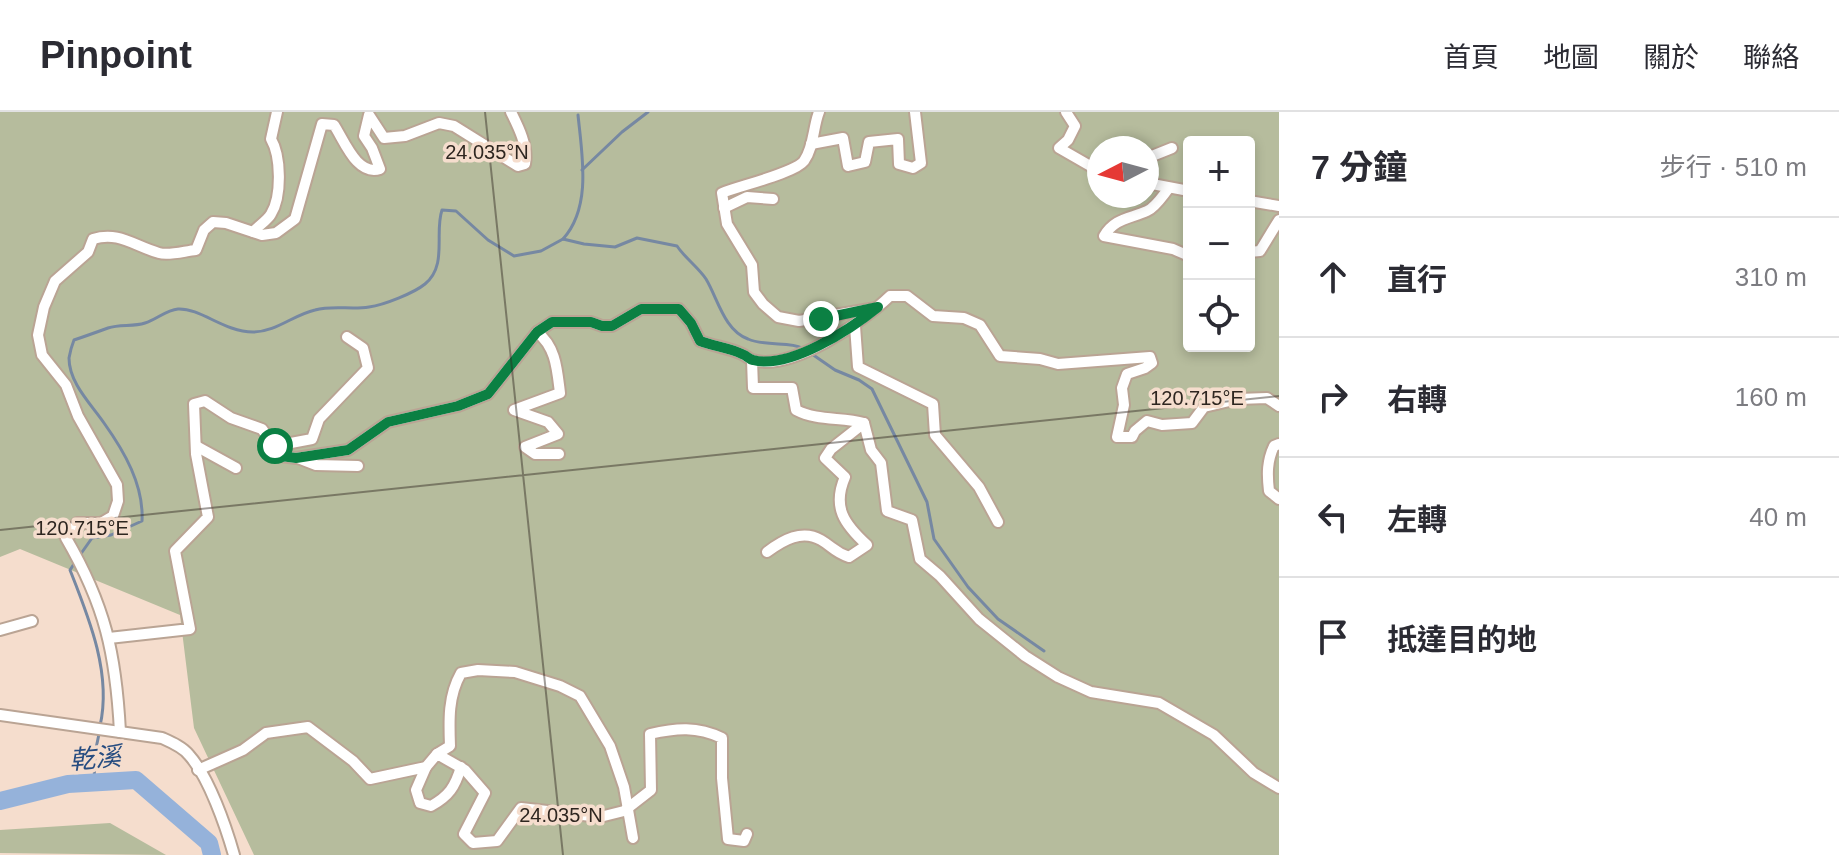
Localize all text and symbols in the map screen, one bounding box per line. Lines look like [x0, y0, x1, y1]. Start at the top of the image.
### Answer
text: Pinpoint [40, 34, 192, 76]
text: 首頁 [1443, 42, 1499, 73]
text: 地圖 [1543, 42, 1599, 73]
text: 關於 [1643, 42, 1699, 73]
text: 聯絡 [1743, 42, 1799, 73]
north arrow [1087, 136, 1159, 208]
map controls [1183, 136, 1255, 352]
button: + [1183, 136, 1255, 208]
text: 24.035°N [445, 141, 529, 163]
text: 7 分鐘 [1311, 148, 1407, 186]
text: 步行 · 510 m [1660, 152, 1807, 182]
button: − [1183, 208, 1255, 280]
icon: ahead [1311, 255, 1355, 299]
text: 310 m [1735, 262, 1807, 292]
text: 直行 [1387, 263, 1447, 296]
button: locate [1183, 280, 1255, 352]
route end [803, 301, 839, 337]
icon: right [1311, 375, 1355, 419]
text: 160 m [1735, 382, 1807, 412]
text: 右轉 [1387, 383, 1447, 416]
text: 120.715°E [1150, 387, 1244, 409]
route start [257, 428, 293, 464]
icon: left [1311, 495, 1355, 539]
text: 40 m [1749, 502, 1807, 532]
text: 左轉 [1387, 503, 1447, 536]
text: 120.715°E [35, 517, 129, 539]
icon: arrive [1311, 615, 1355, 659]
text: 抵達目的地 [1387, 623, 1537, 656]
water label: 乾溪 [68, 740, 126, 775]
text: 24.035°N [519, 804, 603, 826]

